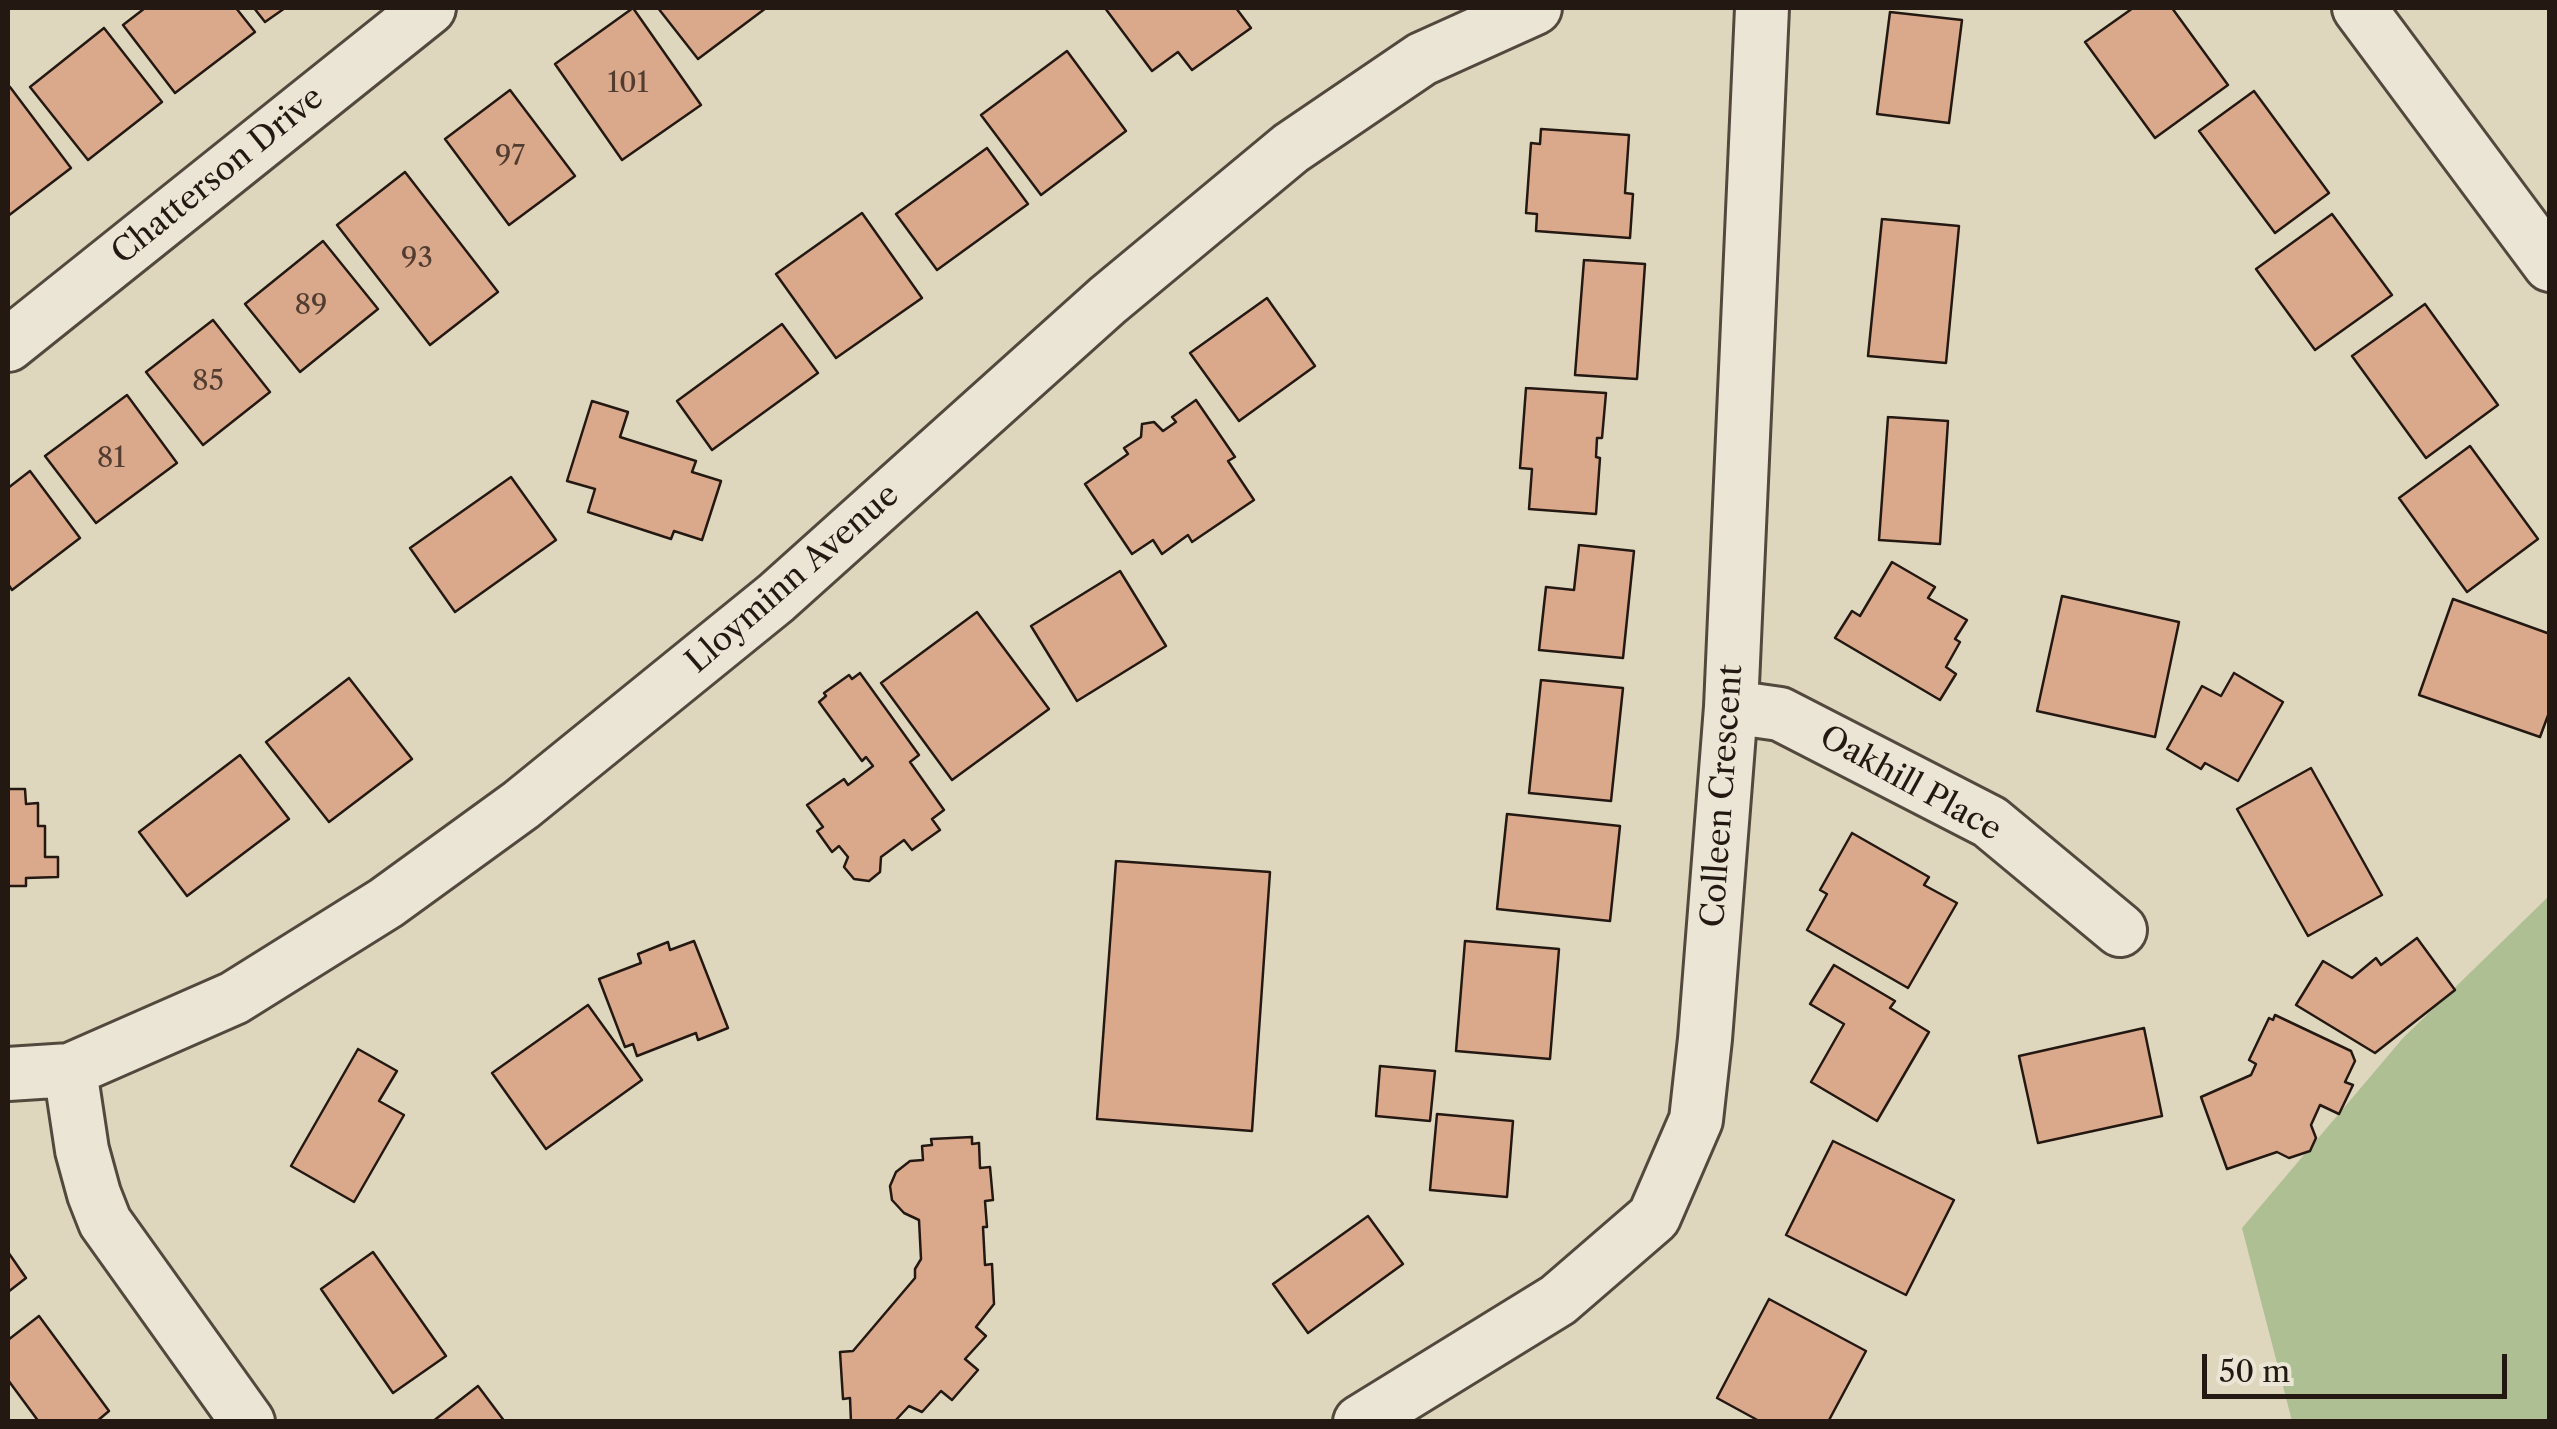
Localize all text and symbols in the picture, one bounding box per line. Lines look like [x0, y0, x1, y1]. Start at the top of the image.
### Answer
house number: 101 [607, 67, 649, 101]
street label: Chatterson Drive [105, 79, 331, 273]
house number: 97 [495, 140, 525, 174]
house number: 93 [401, 242, 433, 276]
house number: 89 [295, 289, 327, 323]
house number: 85 [192, 365, 224, 399]
house number: 81 [97, 442, 125, 476]
street label: Lloyminn Avenue [679, 476, 907, 682]
street label: Colleen Crescent [1695, 663, 1751, 929]
street label: Oakhill Place [1813, 718, 2007, 850]
scale bar [2207, 1334, 2512, 1396]
text: 50 m [2219, 1353, 2290, 1390]

